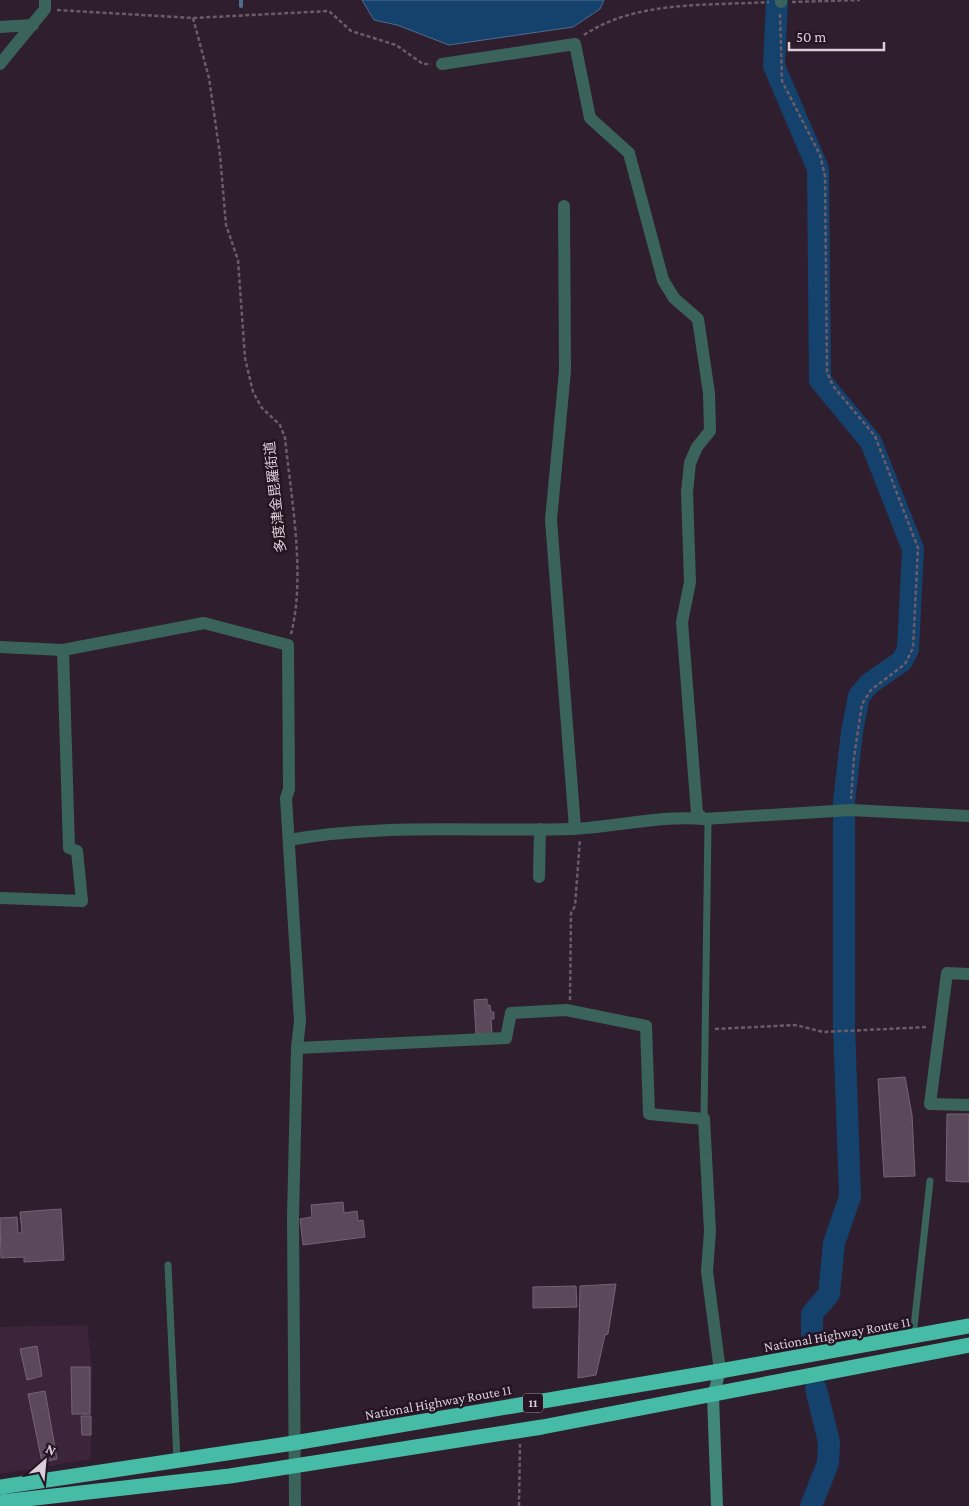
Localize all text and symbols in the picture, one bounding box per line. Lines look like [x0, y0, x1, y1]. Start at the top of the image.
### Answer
scale bar [789, 20, 884, 52]
text: 50 m [796, 29, 826, 45]
street label: 多度津金毘羅街道 [261, 440, 289, 554]
street label: National Highway Route 11 [762, 1313, 912, 1355]
street label: National Highway Route 11 [363, 1381, 513, 1423]
road number: 11 [523, 1394, 543, 1412]
north arrow [20, 1436, 70, 1486]
text: N [43, 1440, 59, 1459]

